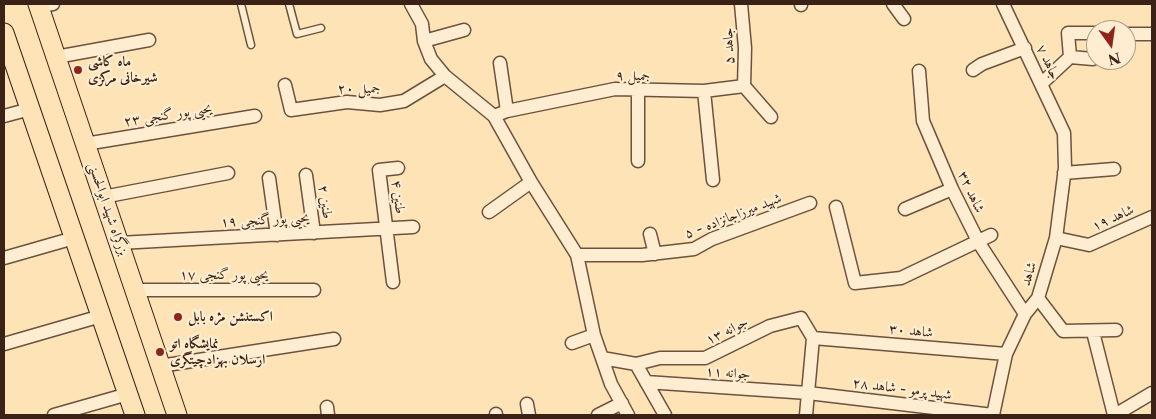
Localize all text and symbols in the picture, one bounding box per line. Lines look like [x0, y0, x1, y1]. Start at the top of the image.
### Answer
north arrow [1086, 20, 1136, 70]
street label: جاهد ۵ [720, 27, 738, 65]
street label: جاهد ۷ [1033, 42, 1063, 82]
text: N [1106, 48, 1122, 69]
place label: ماه کاشی شیرخانی مرکزی [88, 54, 158, 86]
marker: ماه کاشی شیرخانی مرکزی [72, 64, 84, 76]
street label: جمیل ۹ [616, 67, 650, 85]
street label: جمیل ۲۰ [338, 81, 380, 97]
street label: یحیی پور گنجی ۲۳ [123, 100, 213, 130]
street label: بزرگراه شهید ابوالحسنی [84, 160, 132, 258]
street label: شاهد ۳۲ [954, 168, 988, 216]
street label: طنین ۴ [388, 179, 408, 215]
street label: طنین ۲ [314, 184, 336, 220]
street label: شهید میرزاجانزاده - ۵ [682, 190, 784, 242]
street label: شاهد ۱۹ [1089, 201, 1137, 235]
street label: یحیی پور گنجی ۱۹ [220, 209, 310, 231]
street label: شاهد [1017, 260, 1041, 288]
street label: یحیی پور گنجی ۱۷ [179, 267, 269, 283]
place label: اکستنشن مژه بابل [188, 309, 273, 325]
marker: اکستنشن مژه بابل [172, 311, 184, 323]
street label: جوانه ۱۳ [703, 314, 751, 348]
street label: شاهد ۳۰ [888, 321, 934, 341]
place label: نمایشگاه اتو ارسلان بهزادچیتگری [170, 336, 265, 368]
marker: نمایشگاه اتو ارسلان بهزادچیتگری [154, 346, 166, 358]
street label: جوانه ۱۱ [705, 363, 751, 383]
street label: شهید پرمو - شاهد ۲۸ [851, 375, 953, 403]

